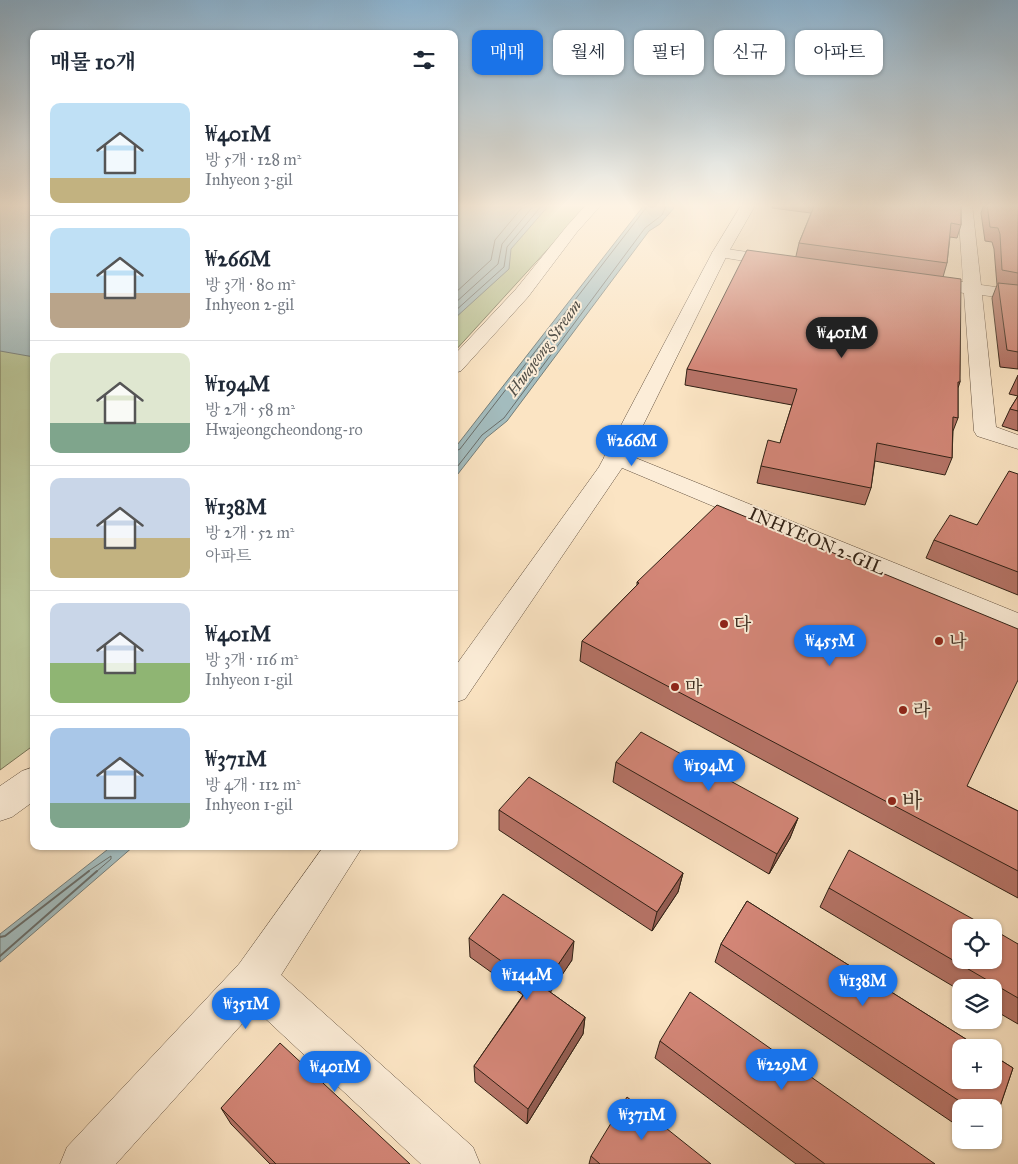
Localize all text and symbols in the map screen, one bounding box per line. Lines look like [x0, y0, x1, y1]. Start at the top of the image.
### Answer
chip: 매매 [472, 30, 543, 75]
chip: 월세 [553, 30, 624, 75]
chip: 필터 [634, 30, 704, 75]
chip: 신규 [714, 30, 785, 75]
chip: 아파트 [795, 30, 883, 75]
icon: filters [410, 46, 438, 74]
text: 매물 10개 [50, 49, 136, 75]
text: ₩401M [205, 121, 271, 147]
icon: home [90, 123, 150, 183]
text: 방 5개 · 128 m² [205, 150, 301, 169]
text: Inhyeon 3-gil [205, 170, 293, 189]
text: ₩266M [205, 246, 271, 272]
icon: home [90, 248, 150, 308]
text: 방 3개 · 80 m² [205, 275, 296, 294]
text: Inhyeon 2-gil [205, 295, 294, 314]
water label: Hwajeong Stream [502, 296, 586, 401]
pin: ₩401M [807, 316, 877, 359]
text: ₩401M [817, 323, 867, 342]
text: ₩194M [205, 371, 270, 397]
icon: home [90, 373, 150, 433]
text: 방 2개 · 58 m² [205, 400, 295, 419]
text: Hwajeongcheondong-ro [205, 420, 363, 439]
pin: ₩266M [597, 424, 667, 467]
text: ₩266M [607, 431, 657, 450]
text: ₩138M [205, 494, 267, 520]
icon: home [90, 498, 150, 558]
street label: INHYEON 2-GIL [745, 502, 889, 580]
text: 방 2개 · 52 m² [205, 523, 295, 542]
text: 아파트 [205, 546, 251, 565]
place label: 다 [734, 613, 752, 635]
marker: 다 [718, 618, 730, 630]
text: ₩401M [205, 621, 271, 647]
icon: home [90, 623, 150, 683]
pin: ₩455M [795, 624, 865, 667]
place label: 나 [949, 630, 967, 652]
text: ₩455M [805, 631, 855, 650]
marker: 나 [933, 635, 945, 647]
text: 방 3개 · 116 m² [205, 650, 298, 669]
text: Inhyeon 1-gil [205, 670, 292, 689]
place label: 마 [685, 676, 703, 698]
marker: 마 [669, 681, 681, 693]
place label: 라 [913, 699, 931, 721]
marker: 라 [897, 704, 909, 716]
text: ₩371M [205, 746, 267, 772]
icon: home [90, 748, 150, 808]
pin: ₩194M [674, 750, 744, 792]
text: ₩194M [684, 756, 734, 775]
text: 방 4개 · 112 m² [205, 775, 301, 794]
place label: 바 [902, 788, 923, 814]
text: Inhyeon 1-gil [205, 795, 292, 814]
marker: 바 [886, 795, 898, 807]
map controls [952, 919, 1002, 1149]
button: locate [952, 919, 1002, 969]
pin: ₩144M [492, 958, 562, 1001]
pin: ₩138M [828, 964, 898, 1007]
text: ₩144M [502, 965, 552, 984]
text: ₩138M [839, 971, 887, 990]
button: layers [952, 979, 1002, 1029]
pin: ₩351M [211, 988, 281, 1030]
text: ₩351M [223, 994, 269, 1013]
button: + [952, 1039, 1002, 1089]
pin: ₩229M [747, 1048, 817, 1091]
pin: ₩401M [300, 1050, 370, 1093]
text: ₩229M [757, 1055, 807, 1074]
text: ₩401M [310, 1057, 360, 1076]
pin: ₩371M [607, 1098, 677, 1141]
button: − [952, 1099, 1002, 1149]
text: ₩371M [618, 1105, 666, 1124]

